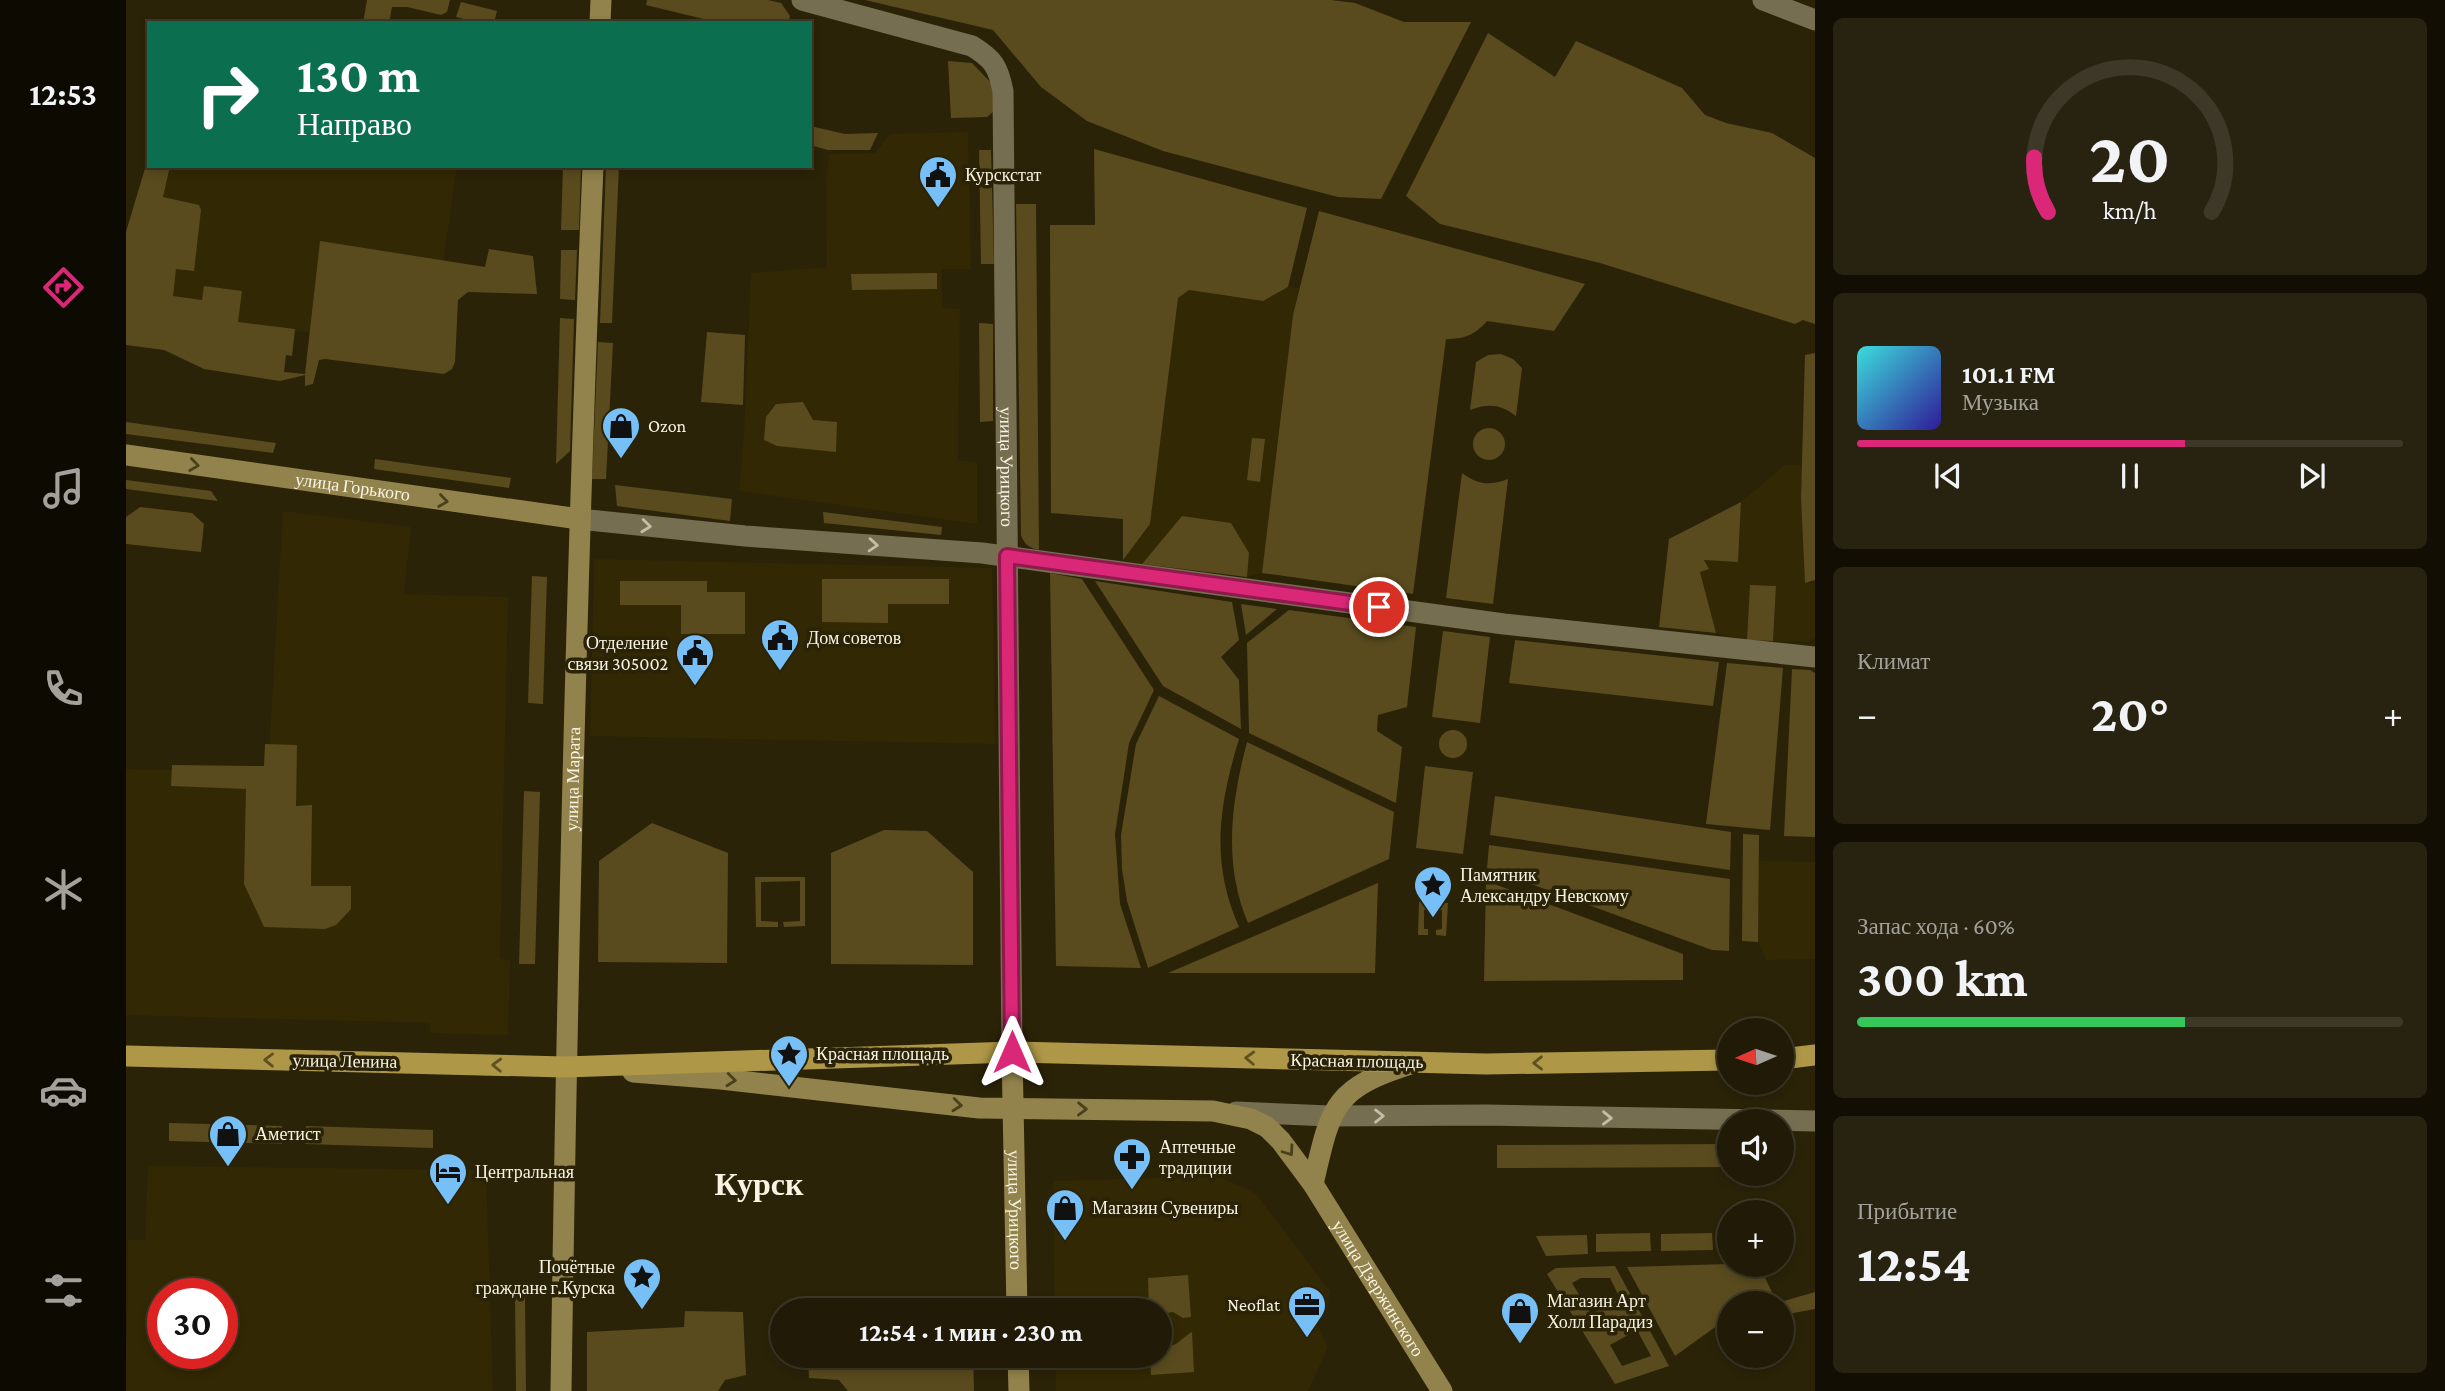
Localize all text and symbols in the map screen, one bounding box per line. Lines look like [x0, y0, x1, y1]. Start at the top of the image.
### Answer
text: 130 m [297, 48, 420, 103]
icon: right [182, 49, 273, 140]
text: 12:53 [29, 76, 97, 112]
text: Направо [297, 106, 412, 142]
text: 20 [2089, 118, 2171, 199]
public building icon: Курскстат [917, 154, 959, 209]
place label: Курскстат [965, 165, 1042, 185]
text: km/h [2103, 197, 2157, 224]
icon: directions [39, 263, 88, 312]
text: 101.1 FM [1962, 360, 2056, 389]
text: Музыка [1962, 389, 2039, 415]
shop icon: Ozon [600, 405, 642, 460]
street label: улица Урицкого [996, 407, 1017, 527]
place label: Ozon [648, 416, 687, 436]
one-way arrow [188, 457, 199, 472]
icon: previous [1929, 457, 1967, 495]
icon: pause [2111, 457, 2149, 495]
icon: next [2293, 457, 2331, 495]
icon: music [39, 464, 88, 513]
street label: улица Горького [294, 469, 411, 505]
one-way arrow [437, 493, 449, 508]
one-way arrow [641, 519, 652, 534]
one-way arrow [868, 537, 879, 552]
pin [1349, 577, 1409, 637]
icon: arrive [1360, 588, 1398, 626]
public building icon: Дом советов [759, 617, 801, 672]
place label: Дом советов [807, 628, 901, 648]
public building icon: Отделение связи 305002 [674, 632, 716, 687]
place label: Отделение связи 305002 [567, 633, 668, 674]
text: Климат [1857, 648, 1930, 674]
icon: phone [39, 664, 88, 713]
text: 20° [2091, 684, 2169, 742]
text: − [1857, 693, 1877, 735]
text: + [2383, 693, 2403, 735]
street label: улица Марата [562, 727, 584, 832]
place icon: Памятник Александру Невскому [1412, 864, 1454, 919]
icon: climate [39, 865, 88, 914]
place label: Памятник Александру Невскому [1460, 865, 1629, 906]
text: Запас хода · 60% [1857, 913, 2015, 939]
text: 300 km [1857, 949, 2028, 1007]
position arrow [975, 1015, 1049, 1089]
north arrow [1717, 1018, 1794, 1096]
map controls [1717, 1018, 1794, 1368]
place icon: Красная площадь [768, 1033, 810, 1088]
place label: Красная площадь [816, 1044, 949, 1064]
street label: улица Ленина [292, 1050, 398, 1072]
one-way arrow [1244, 1050, 1254, 1066]
street label: Красная площадь [1290, 1050, 1424, 1072]
one-way arrow [263, 1052, 274, 1067]
one-way arrow [1533, 1055, 1543, 1071]
one-way arrow [491, 1057, 502, 1072]
icon: car [39, 1066, 88, 1115]
one-way arrow [725, 1072, 736, 1087]
one-way arrow [951, 1098, 962, 1113]
one-way arrow [1077, 1101, 1088, 1117]
one-way arrow [1375, 1108, 1385, 1124]
button: sound [1717, 1109, 1794, 1186]
one-way arrow [1602, 1110, 1613, 1125]
shop icon: Аметист [207, 1113, 249, 1168]
place label: Аметист [255, 1124, 321, 1144]
pharmacy icon: Аптечные традиции [1111, 1136, 1153, 1191]
place label: Аптечные традиции [1159, 1137, 1236, 1178]
one-way arrow [1281, 1144, 1293, 1156]
street label: улица Урицкого [1004, 1150, 1026, 1270]
hotel icon: Центральная [427, 1151, 469, 1206]
place label: Центральная [475, 1162, 574, 1182]
district label: Курск [715, 1166, 804, 1202]
shop icon: Магазин Сувениры [1044, 1187, 1086, 1242]
place label: Магазин Сувениры [1092, 1198, 1238, 1218]
text: Прибытие [1857, 1198, 1957, 1224]
button: + [1717, 1200, 1794, 1277]
street label: улица Дзержинского [1328, 1216, 1428, 1360]
text: 12:54 [1857, 1234, 1971, 1292]
place icon: Почётные граждане г.Курска [621, 1256, 663, 1311]
place label: Почётные граждане г.Курска [475, 1257, 615, 1298]
icon: filters [39, 1266, 88, 1315]
speed limit sign: 30 [147, 1278, 238, 1369]
office icon: Neoflat [1286, 1284, 1328, 1339]
shop icon: Магазин Арт Холл Парадиз [1499, 1290, 1541, 1345]
place label: Магазин Арт Холл Парадиз [1547, 1291, 1653, 1332]
button: − [1717, 1291, 1794, 1368]
place label: Neoflat [1227, 1295, 1281, 1315]
text: 12:54 · 1 мин · 230 m [859, 1318, 1083, 1347]

